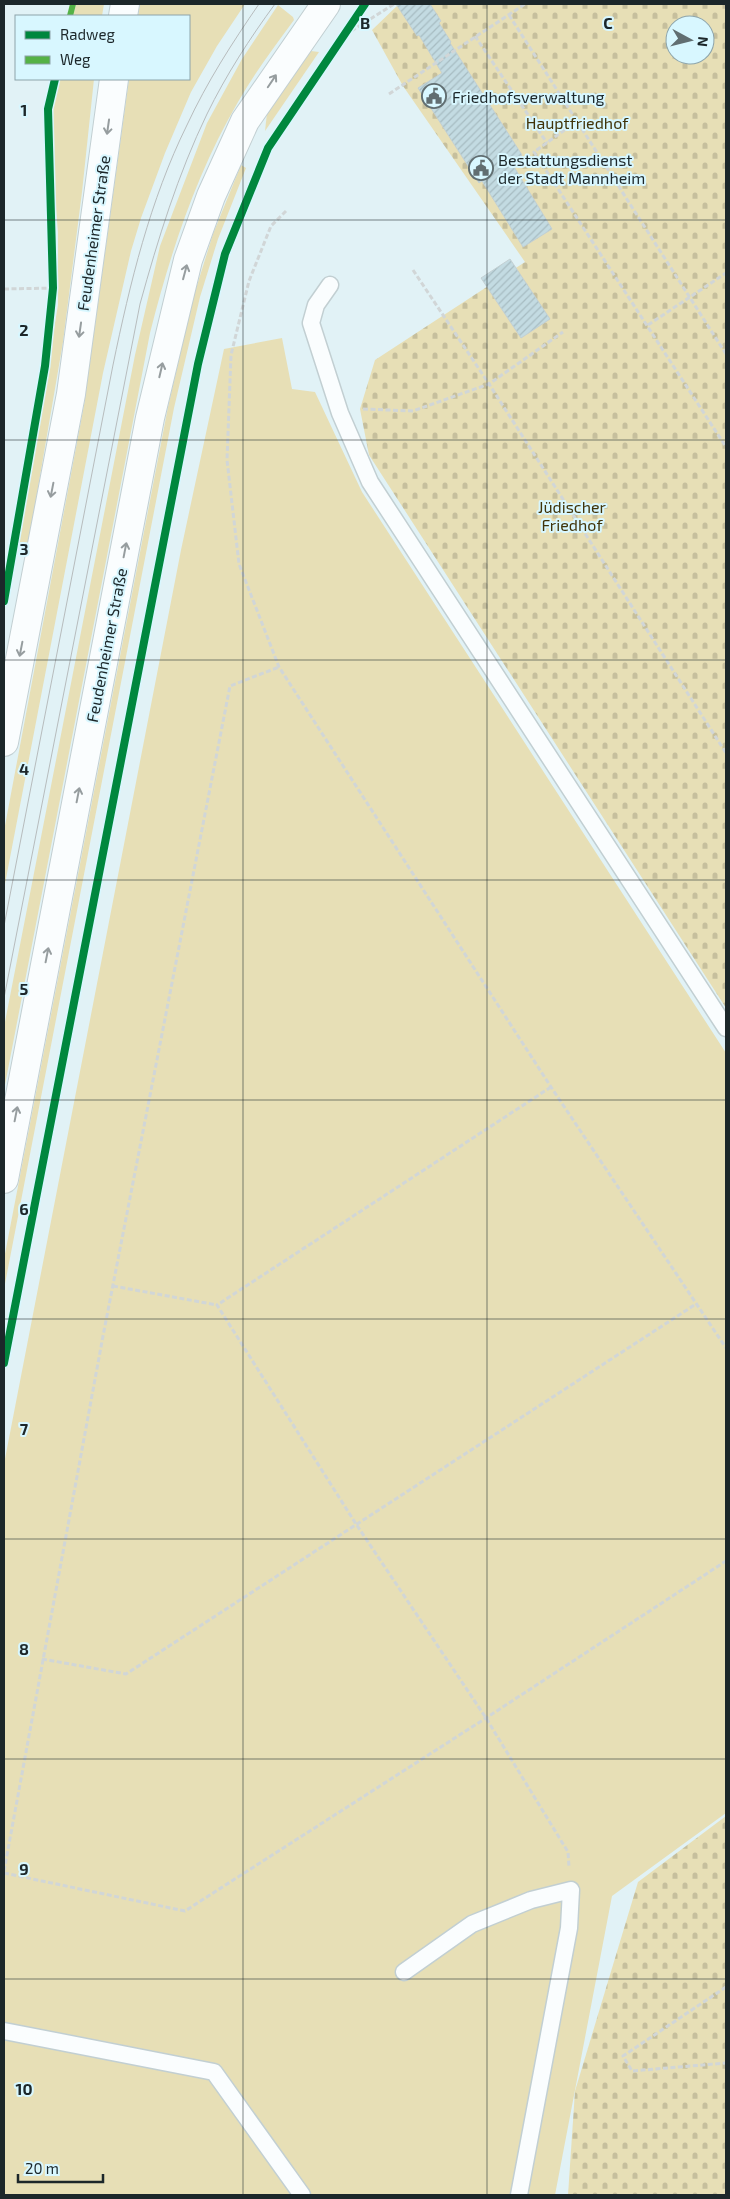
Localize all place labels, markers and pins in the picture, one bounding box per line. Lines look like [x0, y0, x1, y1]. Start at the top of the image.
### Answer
public building icon: Friedhofsverwaltung [421, 83, 447, 109]
place label: Friedhofsverwaltung [452, 87, 604, 106]
place label: Bestattungsdienst der Stadt Mannheim [498, 150, 645, 187]
public building icon: Bestattungsdienst der Stadt Mannheim [468, 155, 494, 181]

